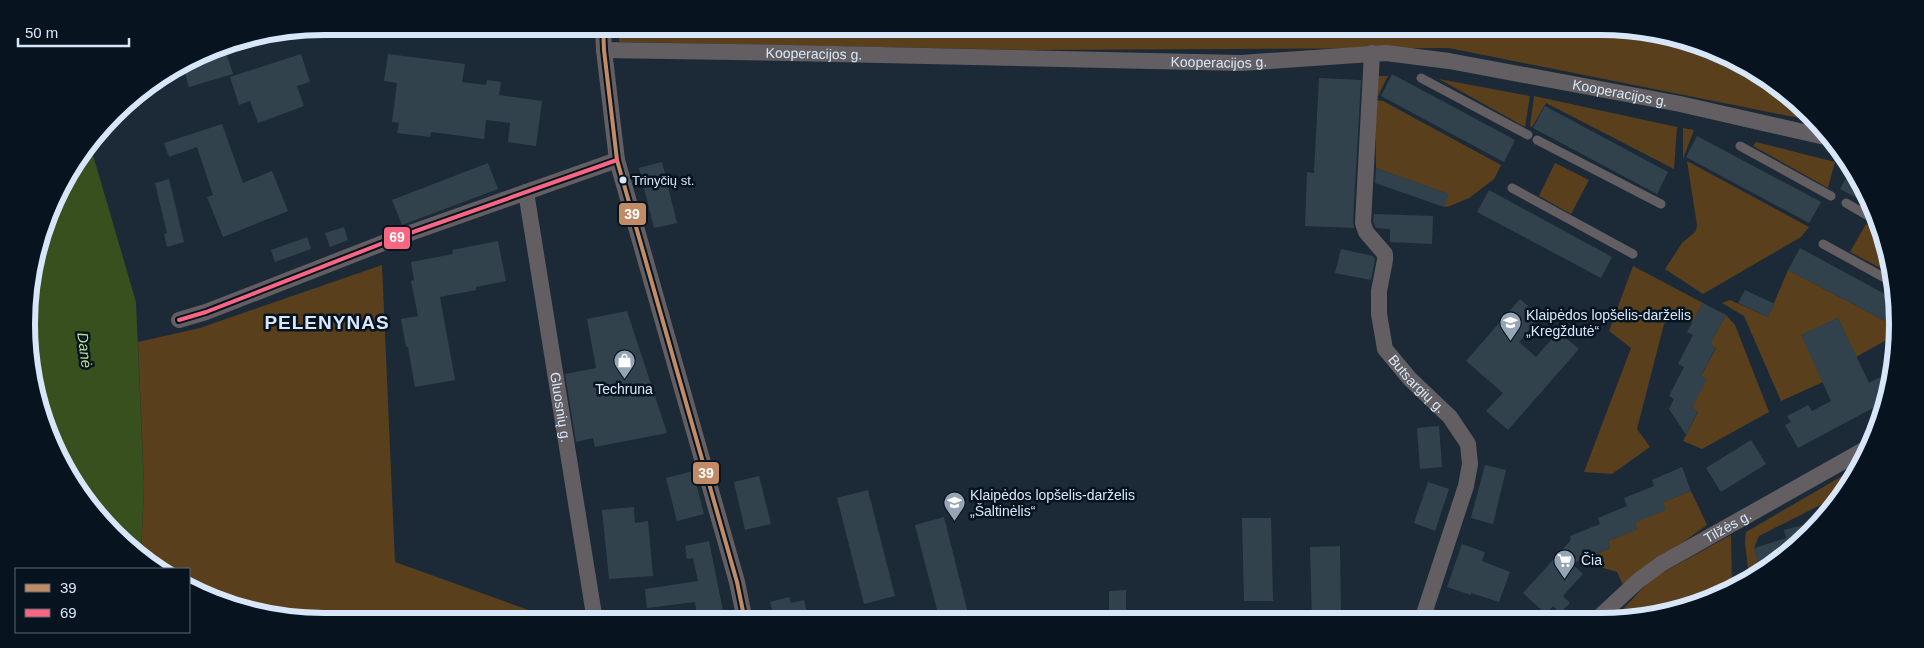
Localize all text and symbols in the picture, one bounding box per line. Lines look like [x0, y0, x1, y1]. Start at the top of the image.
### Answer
scale bar [18, 15, 129, 47]
text: 50 m [25, 24, 58, 41]
street label: Kooperacijos g. [766, 45, 862, 63]
street label: Kooperacijos g. [1170, 53, 1268, 71]
street label: Kooperacijos g. [1571, 76, 1669, 110]
place label: Trinyčių st. [632, 173, 694, 188]
marker: Trinyčių st. [618, 175, 628, 185]
line badge: 39 [618, 202, 647, 226]
text: 39 [624, 206, 640, 222]
line badge: 69 [383, 226, 411, 250]
text: 69 [389, 229, 405, 245]
place label: Klaipėdos lopšelis-darželis „Kregždutė“ [1526, 307, 1691, 339]
school or university icon: Klaipėdos lopšelis-darželis „Kregždutė“ [1498, 311, 1522, 342]
district label: PELENYNAS [264, 312, 390, 333]
water label: Danė [74, 331, 96, 369]
shop icon: Techruna [612, 349, 636, 380]
street label: Butsargių g. [1385, 351, 1448, 416]
street label: Gluosnių g. [547, 371, 574, 444]
place label: Techruna [595, 381, 653, 397]
line badge: 39 [692, 461, 720, 485]
text: 39 [698, 465, 714, 481]
place label: Klaipėdos lopšelis-darželis „Šaltinėlis“ [970, 487, 1135, 519]
school or university icon: Klaipėdos lopšelis-darželis „Šaltinėlis“ [942, 491, 966, 522]
street label: Tilžės g. [1701, 507, 1754, 546]
supermarket icon: Čia [1553, 548, 1577, 579]
place label: Čia [1581, 552, 1602, 568]
legend [15, 568, 190, 633]
text: 39 [60, 579, 77, 596]
text: 69 [60, 604, 77, 621]

